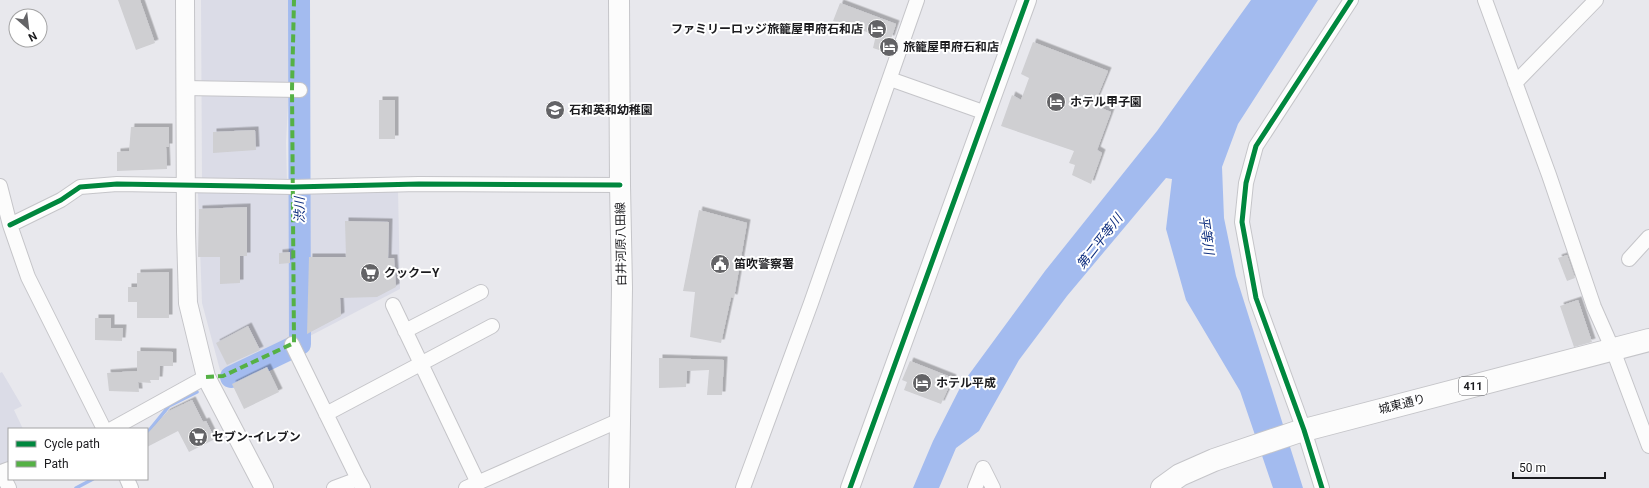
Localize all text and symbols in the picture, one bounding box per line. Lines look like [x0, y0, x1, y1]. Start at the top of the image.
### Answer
north arrow [8, 8, 48, 48]
hotel icon: ファミリーロッジ旅籠屋甲府石和店 [866, 18, 888, 40]
place label: ファミリーロッジ旅籠屋甲府石和店 [671, 22, 863, 36]
text: N [26, 29, 39, 44]
hotel icon: 旅籠屋甲府石和店 [878, 36, 900, 58]
place label: 旅籠屋甲府石和店 [903, 40, 999, 54]
hotel icon: ホテル甲子園 [1045, 91, 1067, 113]
place label: ホテル甲子園 [1070, 95, 1142, 109]
school or university icon: 石和英和幼稚園 [544, 99, 566, 121]
place label: 石和英和幼稚園 [569, 103, 653, 117]
water label: 渋川 [292, 195, 307, 223]
street label: 白井河原八田線 [613, 202, 629, 286]
water label: 第二平等川 [1073, 210, 1127, 272]
water label: 平等川 [1196, 215, 1217, 257]
public building icon: 笛吹警察署 [709, 253, 731, 275]
place label: 笛吹警察署 [734, 257, 794, 271]
supermarket icon: クックーY [359, 262, 381, 284]
place label: クックーY [384, 266, 440, 280]
hotel icon: ホテル平成 [911, 372, 933, 394]
place label: ホテル平成 [936, 376, 996, 390]
road number: 411 [1459, 377, 1487, 395]
street label: 城東通り [1377, 391, 1427, 417]
supermarket icon: セブン-イレブン [187, 426, 209, 448]
legend [8, 428, 148, 480]
place label: セブン-イレブン [212, 430, 301, 444]
text: Cycle path [44, 437, 100, 451]
scale bar [1513, 454, 1605, 480]
text: Path [44, 457, 69, 471]
text: 50 m [1519, 461, 1546, 475]

